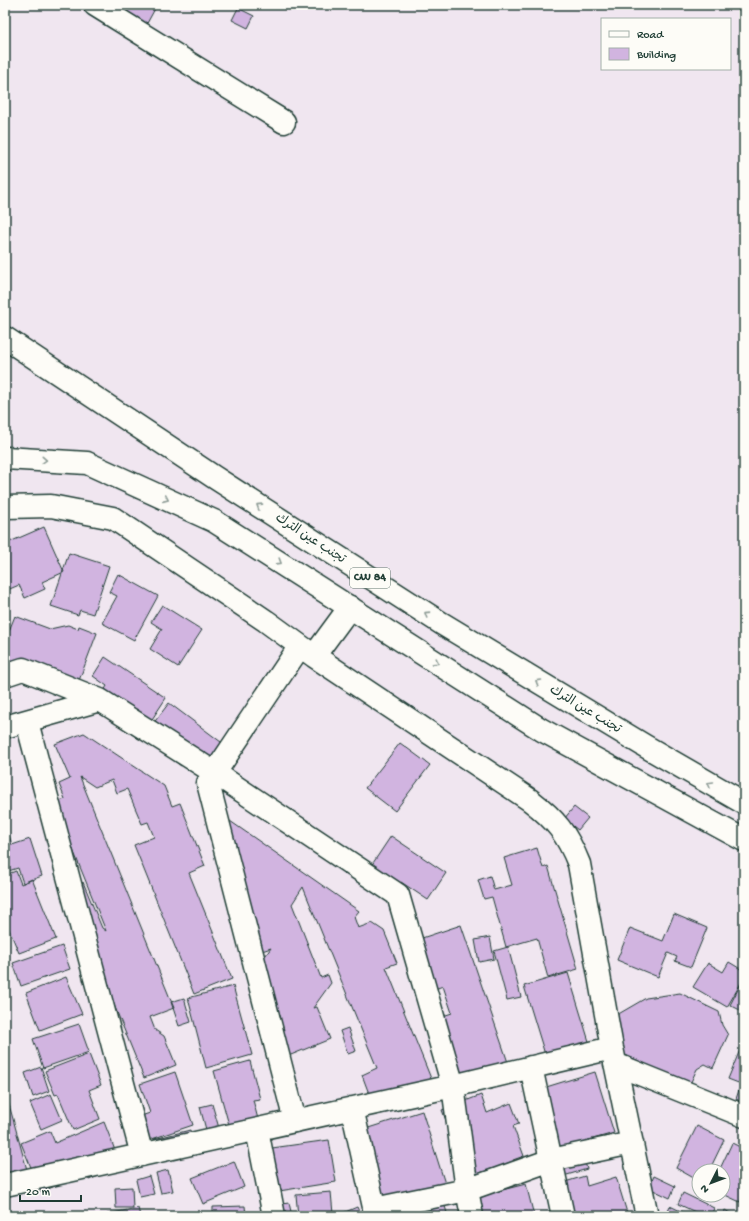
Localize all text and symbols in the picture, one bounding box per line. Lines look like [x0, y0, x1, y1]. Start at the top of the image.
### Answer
legend [601, 18, 731, 70]
text: Road [637, 29, 664, 43]
text: Building [636, 49, 676, 63]
one-way arrow [41, 456, 47, 465]
one-way arrow [162, 494, 169, 502]
one-way arrow [256, 503, 263, 511]
street label: تجنب عين الترك [272, 511, 348, 567]
one-way arrow [275, 558, 282, 565]
road number: CW 84 [350, 568, 390, 588]
one-way arrow [424, 611, 431, 619]
one-way arrow [432, 658, 439, 665]
one-way arrow [535, 679, 542, 686]
street label: تجنب عين الترك [546, 683, 624, 737]
one-way arrow [707, 781, 714, 788]
north arrow [691, 1163, 731, 1203]
scale bar [20, 1177, 81, 1203]
text: N [698, 1182, 712, 1195]
text: 20 m [26, 1186, 51, 1200]

